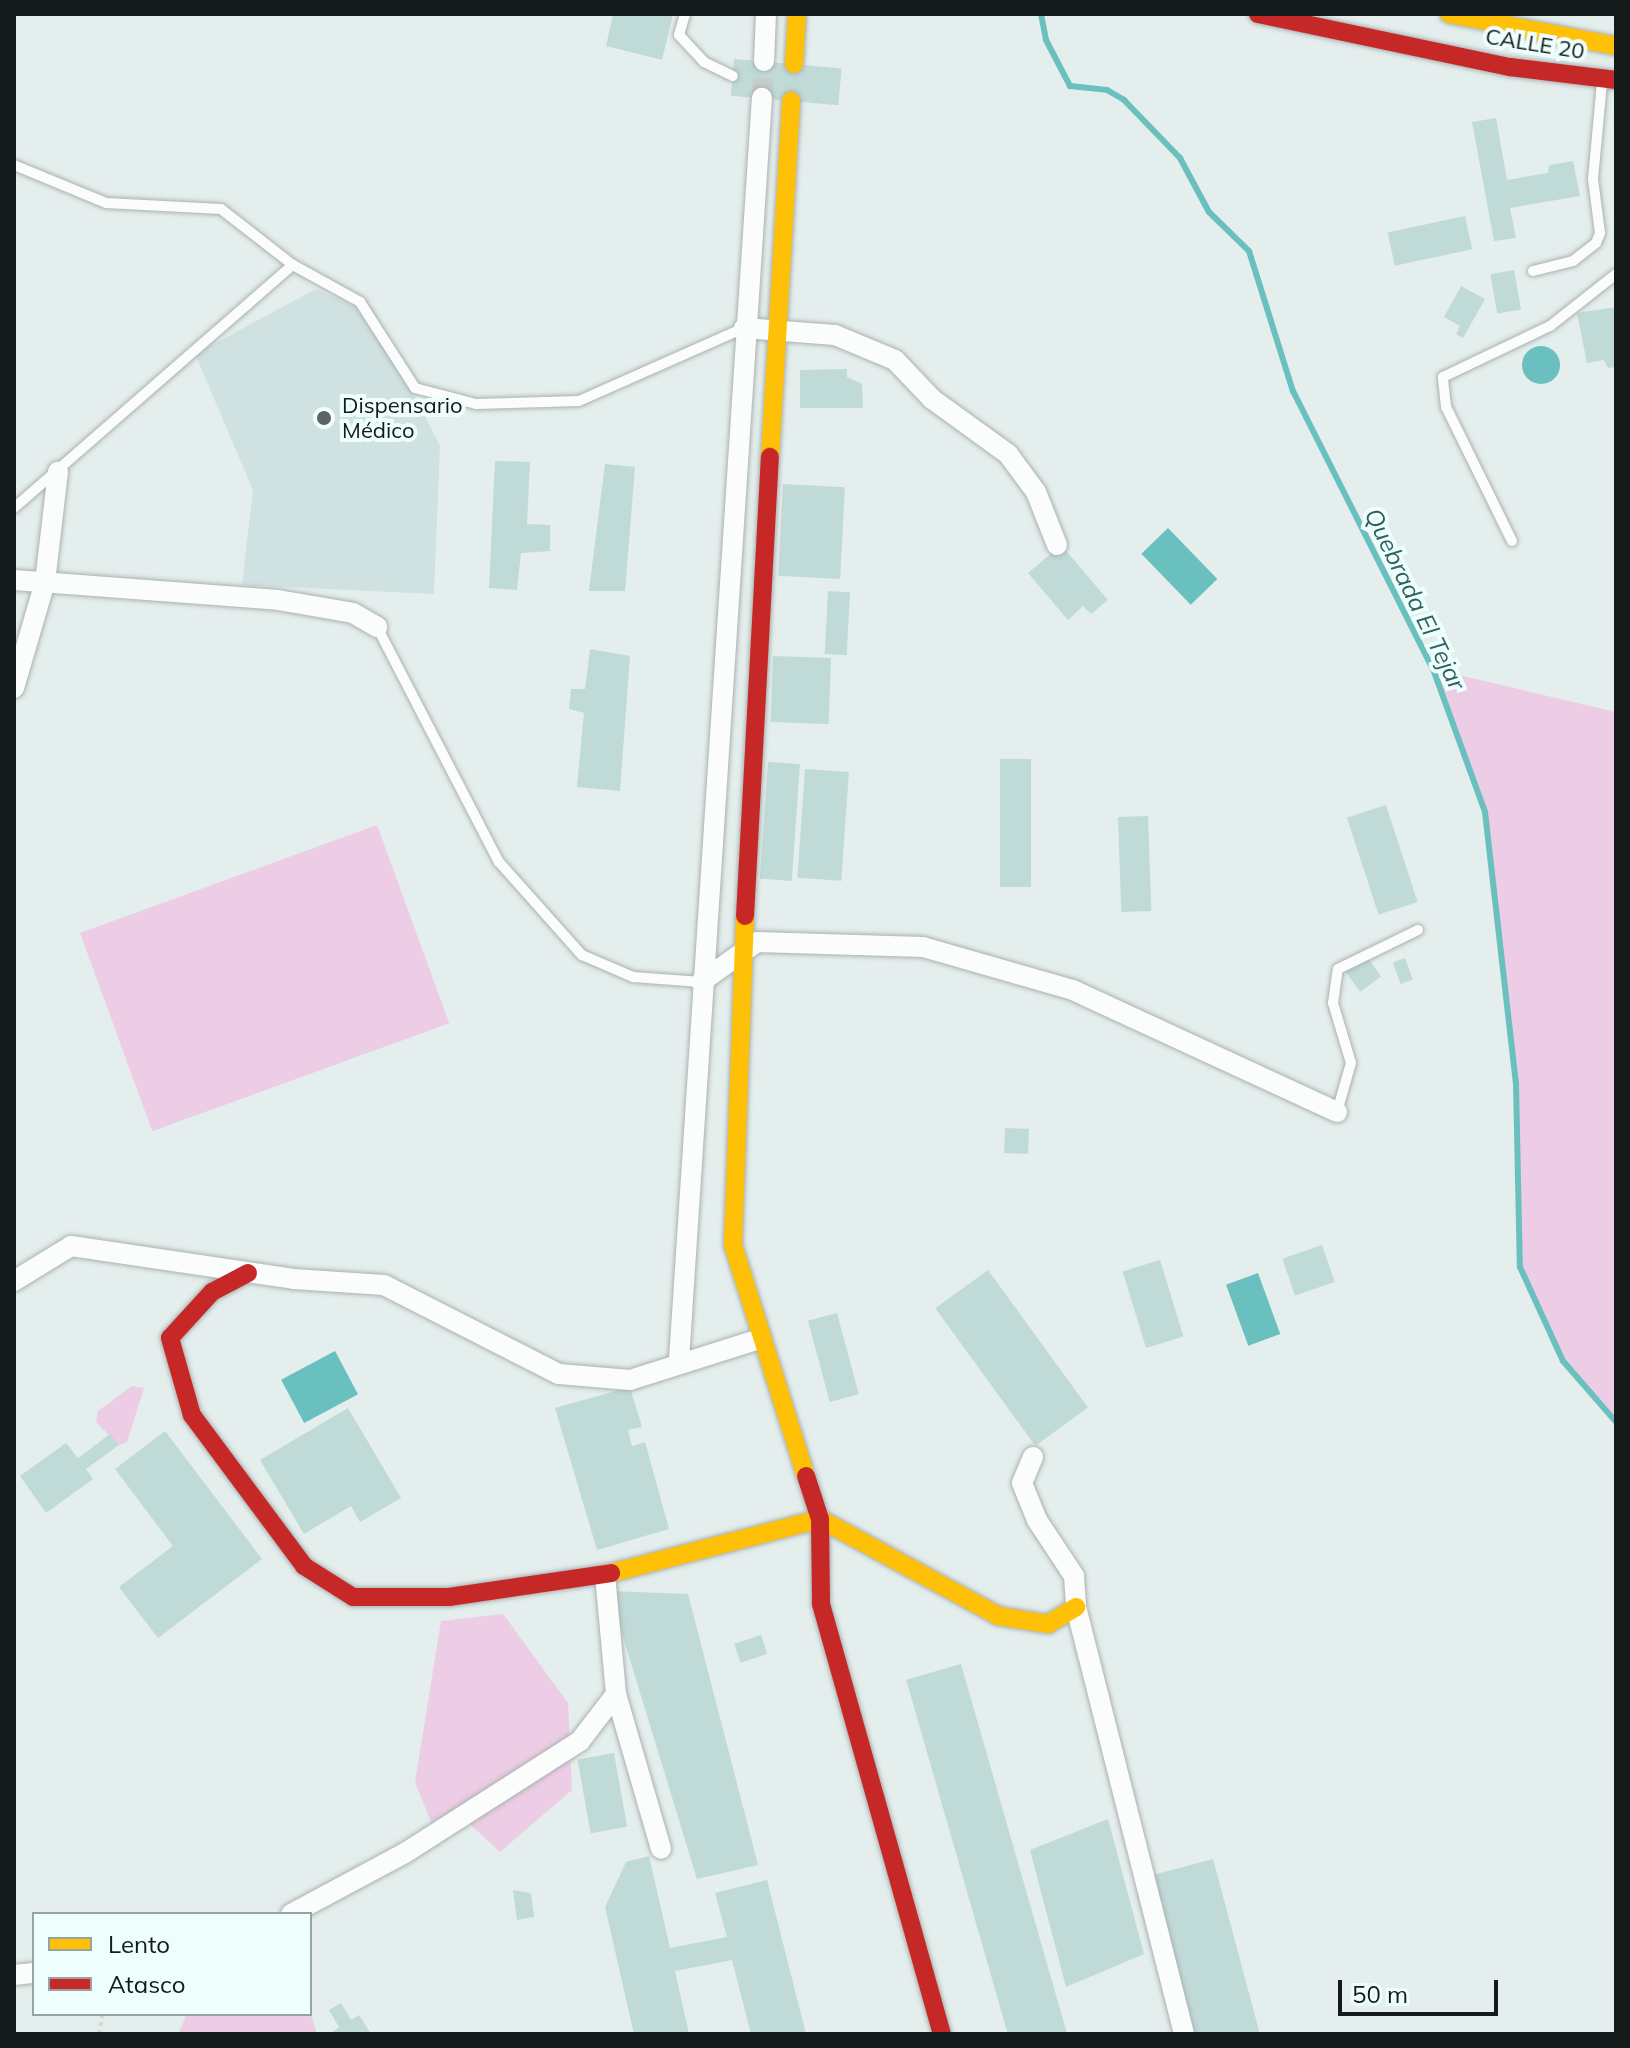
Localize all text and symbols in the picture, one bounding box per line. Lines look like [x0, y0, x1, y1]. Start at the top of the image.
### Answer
street label: CALLE 20 [1484, 23, 1586, 65]
place label: Dispensario Médico [342, 392, 463, 444]
marker: Dispensario Médico [313, 407, 335, 429]
water label: Quebrada El Tejar [1359, 503, 1471, 695]
legend [32, 1912, 312, 2016]
text: Lento [108, 1929, 170, 1959]
scale bar [1342, 1964, 1502, 2014]
text: Atasco [108, 1969, 185, 1999]
text: 50 m [1352, 1979, 1408, 2009]

